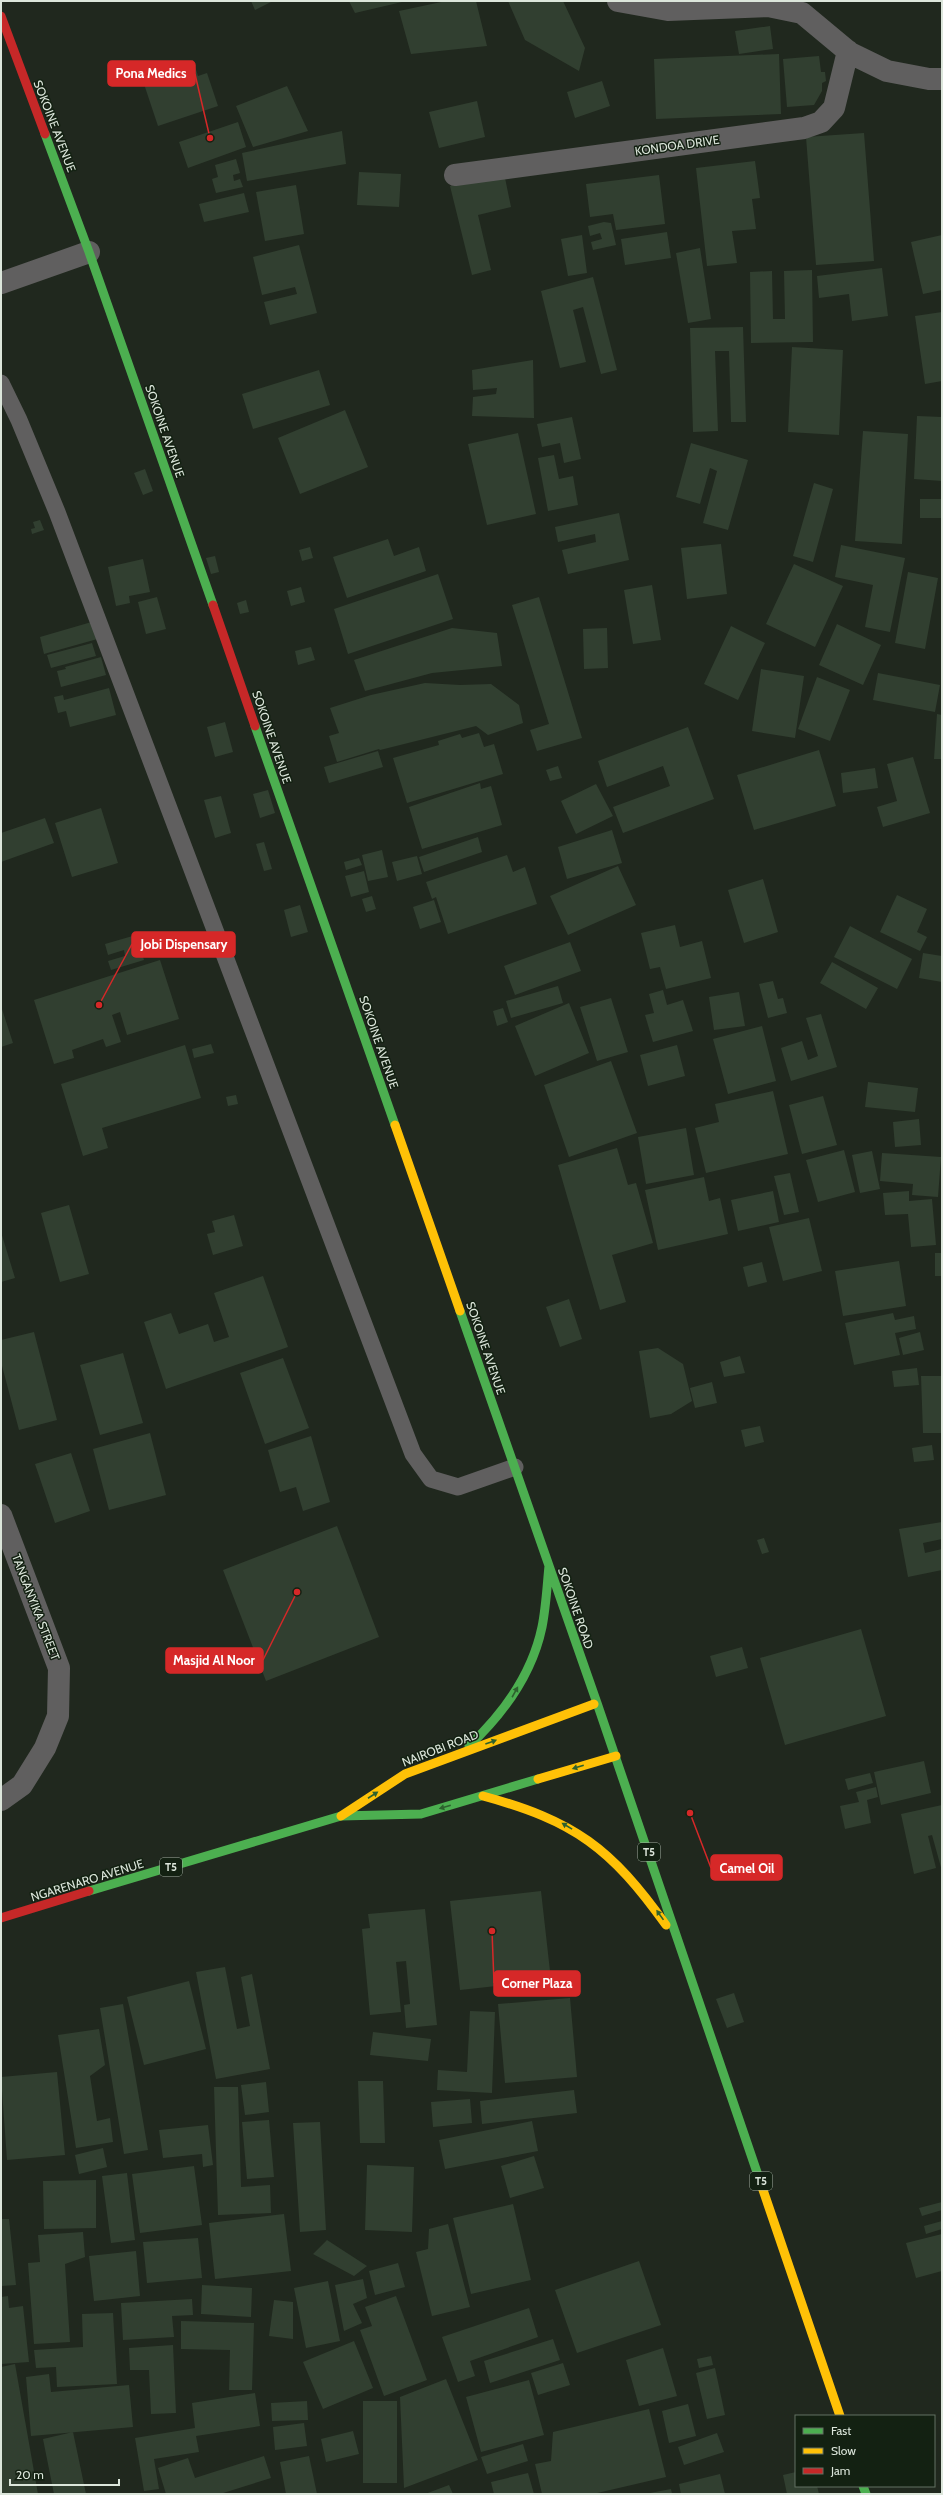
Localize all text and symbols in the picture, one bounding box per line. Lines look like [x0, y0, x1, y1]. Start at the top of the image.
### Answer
callout: Pona Medics [108, 61, 195, 86]
text: Pona Medics [116, 65, 187, 81]
street label: SOKOINE AVENUE [31, 78, 80, 174]
street label: KONDOA DRIVE [634, 132, 721, 158]
street label: SOKOINE AVENUE [142, 383, 188, 480]
street label: SOKOINE AVENUE [249, 689, 295, 786]
callout: Jobi Dispensary [132, 932, 235, 957]
text: Jobi Dispensary [140, 936, 227, 952]
street label: SOKOINE AVENUE [356, 994, 402, 1091]
street label: SOKOINE AVENUE [463, 1300, 509, 1397]
street label: TANGANYIKA STREET [9, 1552, 63, 1663]
street label: SOKOINE ROAD [555, 1565, 597, 1651]
callout: Masjid Al Noor [166, 1648, 263, 1673]
text: Masjid Al Noor [173, 1652, 256, 1668]
one-way arrow [512, 1686, 519, 1698]
street label: NAIROBI ROAD [400, 1726, 481, 1769]
one-way arrow [486, 1738, 498, 1744]
one-way arrow [572, 1764, 584, 1770]
one-way arrow [368, 1791, 379, 1799]
one-way arrow [439, 1804, 451, 1810]
one-way arrow [562, 1822, 572, 1830]
road number: T5 [638, 1843, 660, 1861]
callout: Camel Oil [711, 1855, 782, 1880]
street label: NGARENARO AVENUE [29, 1856, 146, 1904]
road number: T5 [160, 1858, 182, 1876]
text: Camel Oil [719, 1860, 775, 1876]
one-way arrow [656, 1910, 664, 1920]
callout: Corner Plaza [494, 1971, 580, 1996]
text: Corner Plaza [502, 1975, 573, 1991]
road number: T5 [750, 2172, 772, 2190]
legend [795, 2415, 935, 2487]
text: Fast [831, 2423, 851, 2438]
text: Slow [831, 2443, 856, 2458]
scale bar [10, 2461, 119, 2487]
text: Jam [830, 2463, 850, 2478]
text: 20 m [16, 2467, 44, 2482]

